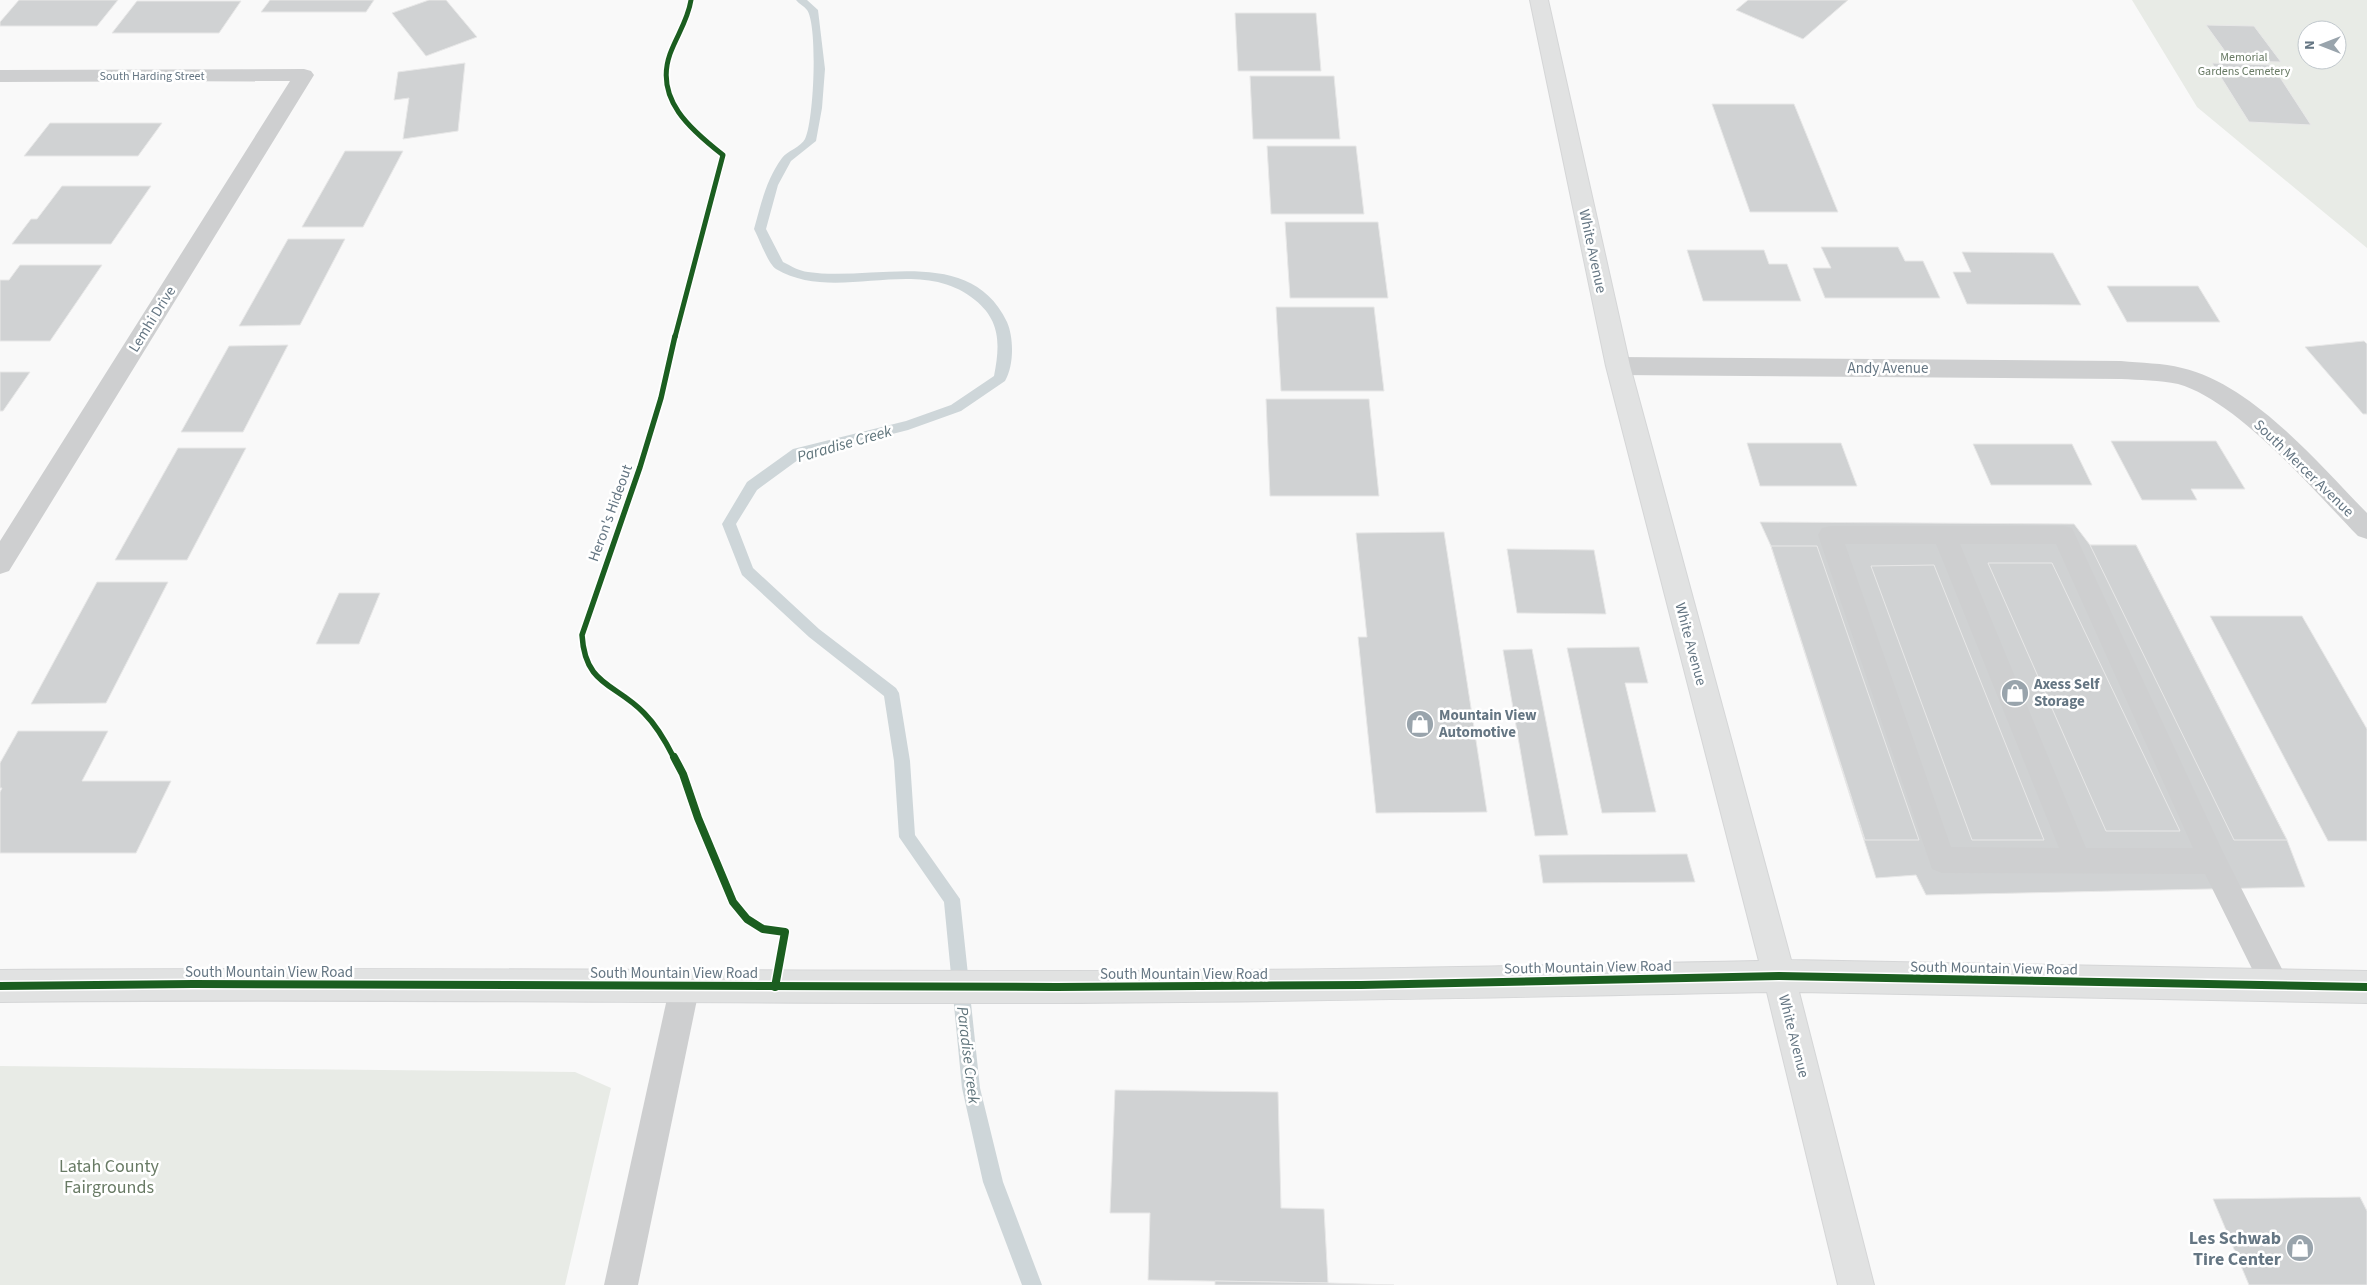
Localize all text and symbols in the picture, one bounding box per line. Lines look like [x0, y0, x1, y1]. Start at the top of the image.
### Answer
north arrow [2297, 20, 2347, 70]
text: N [2300, 40, 2320, 50]
park label: Memorial Gardens Cemetery [2198, 49, 2291, 80]
street label: South Harding Street [99, 68, 205, 85]
street label: White Avenue [1573, 207, 1612, 295]
street label: Lemhi Drive [124, 282, 181, 356]
street label: Andy Avenue [1848, 358, 1928, 379]
street label: South Mercer Avenue [2249, 415, 2359, 522]
water label: Paradise Creek [794, 420, 895, 468]
street label: Heron's Hideout [583, 462, 638, 565]
street label: White Avenue [1669, 600, 1712, 688]
place label: Axess Self Storage [2033, 674, 2100, 712]
shop icon: Axess Self Storage [2000, 678, 2030, 708]
place label: Mountain View Automotive [1438, 705, 1537, 743]
shop icon: Mountain View Automotive [1405, 709, 1435, 739]
street label: South Mountain View Road [1504, 956, 1672, 979]
street label: South Mountain View Road [1910, 957, 2078, 980]
street label: South Mountain View Road [185, 962, 353, 983]
street label: South Mountain View Road [590, 963, 758, 984]
street label: South Mountain View Road [1100, 964, 1268, 985]
street label: White Avenue [1773, 992, 1814, 1080]
water label: Paradise Creek [951, 1005, 985, 1105]
park label: Latah County Fairgrounds [59, 1154, 160, 1200]
place label: Les Schwab Tire Center [2189, 1226, 2282, 1272]
shop icon: Les Schwab Tire Center [2285, 1233, 2315, 1263]

